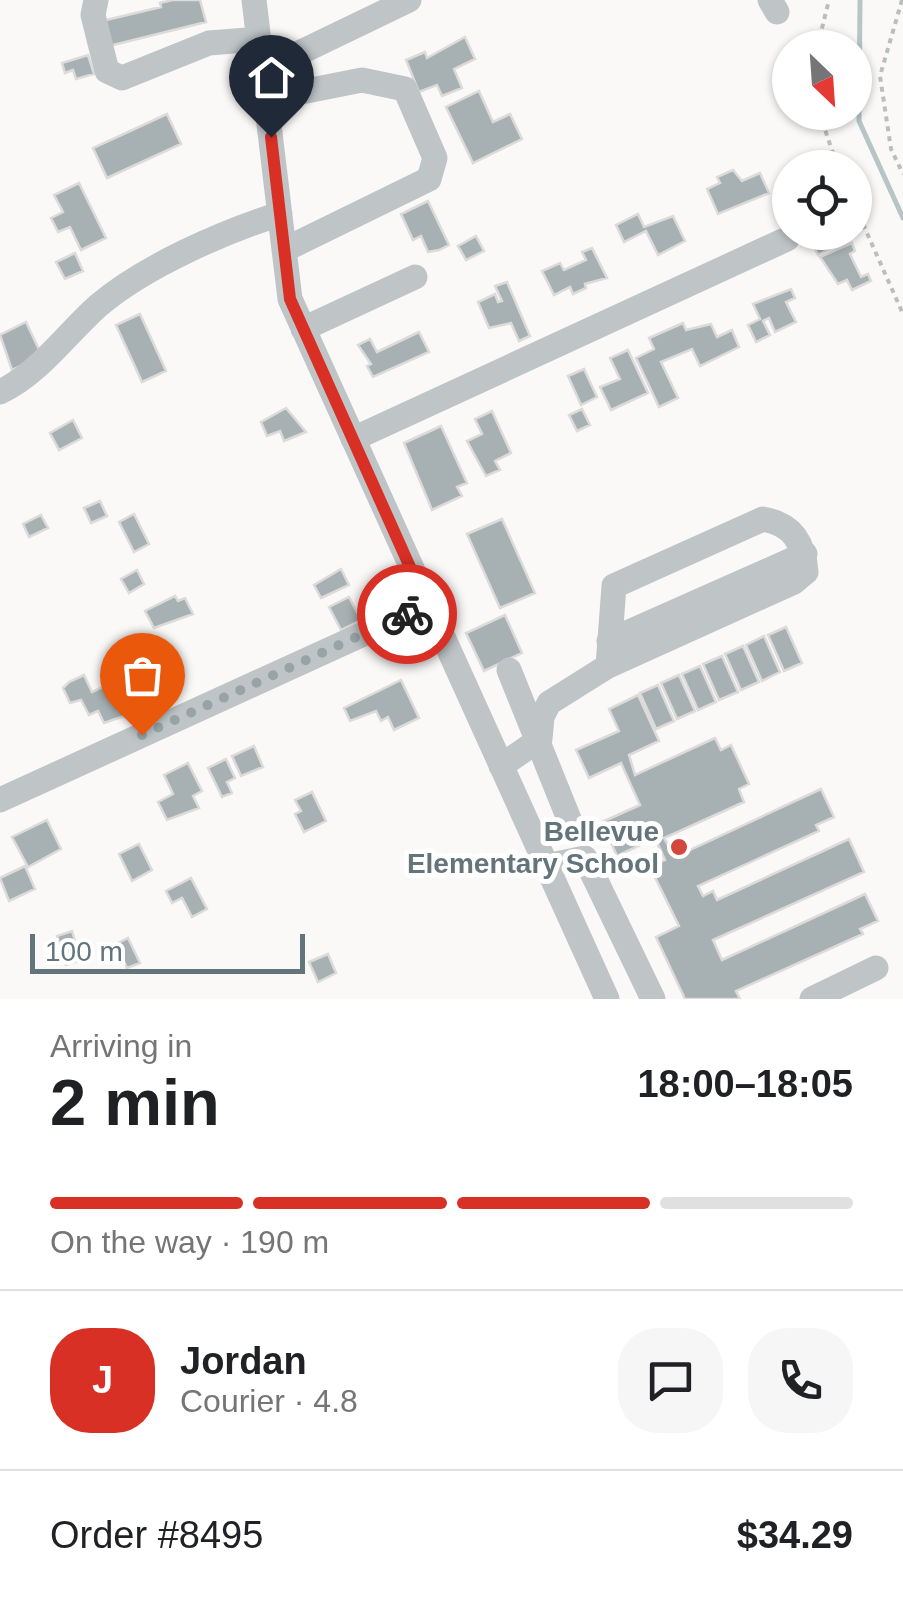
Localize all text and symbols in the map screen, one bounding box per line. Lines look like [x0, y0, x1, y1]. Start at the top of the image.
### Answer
north arrow [772, 30, 872, 130]
map controls [772, 30, 872, 250]
pin [229, 35, 314, 138]
icon: home [244, 50, 299, 105]
button: locate [772, 150, 872, 250]
courier [357, 564, 457, 664]
icon: bike [380, 587, 435, 642]
pin [100, 633, 185, 736]
icon: bag [115, 648, 170, 703]
place label: Bellevue Elementary School [407, 816, 659, 879]
marker: Bellevue Elementary School [668, 836, 690, 858]
scale bar [30, 929, 305, 974]
text: 100 m [45, 936, 123, 967]
text: Arriving in [50, 1028, 192, 1064]
text: 18:00–18:05 [637, 1063, 853, 1105]
text: 2 min [50, 1066, 220, 1139]
text: On the way · 190 m [50, 1224, 329, 1260]
button: chat [618, 1328, 723, 1433]
button: phone [748, 1328, 853, 1433]
text: Jordan [180, 1340, 307, 1382]
text: J [92, 1359, 113, 1401]
text: Courier · 4.8 [180, 1383, 358, 1419]
text: Order #8495 [50, 1514, 263, 1556]
text: $34.29 [737, 1514, 853, 1556]

